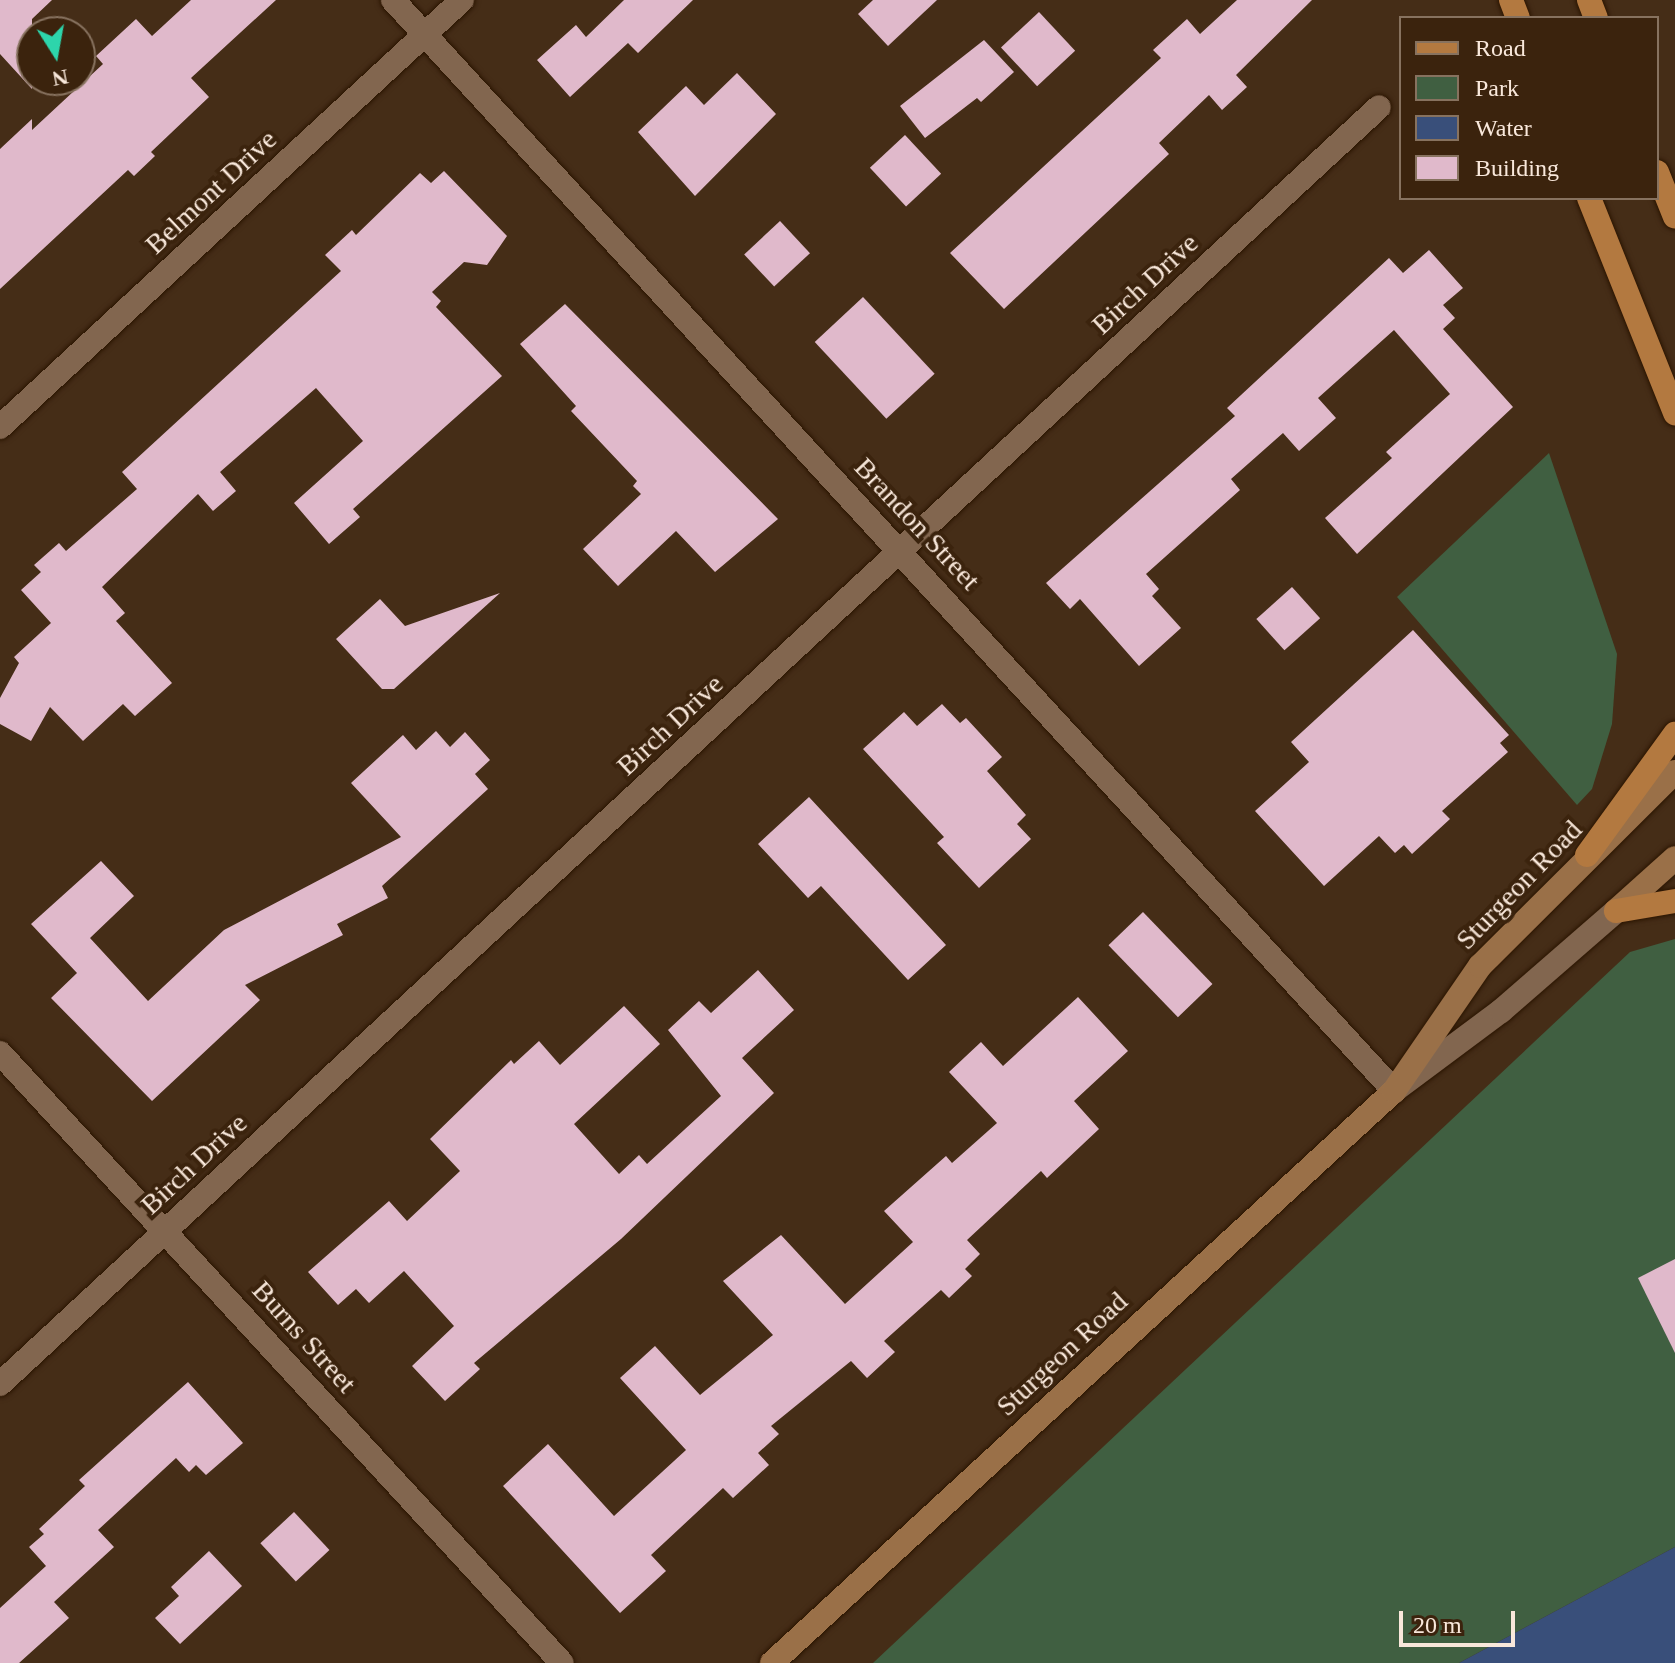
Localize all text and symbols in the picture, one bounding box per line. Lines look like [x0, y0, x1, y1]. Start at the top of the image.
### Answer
north arrow [16, 16, 96, 96]
legend [1399, 16, 1659, 200]
text: Road [1475, 35, 1526, 61]
text: N [50, 64, 70, 92]
text: Park [1475, 75, 1519, 101]
text: Water [1475, 115, 1532, 141]
street label: Belmont Drive [138, 123, 284, 261]
text: Building [1475, 155, 1559, 181]
street label: Birch Drive [1085, 226, 1205, 342]
street label: Brandon Street [847, 451, 987, 597]
street label: Birch Drive [610, 667, 730, 783]
street label: Sturgeon Road [1449, 813, 1589, 957]
street label: Birch Drive [134, 1106, 254, 1222]
street label: Burns Street [245, 1274, 363, 1400]
street label: Sturgeon Road [990, 1285, 1134, 1423]
scale bar [1403, 1595, 1519, 1645]
text: 20 m [1413, 1612, 1462, 1638]

